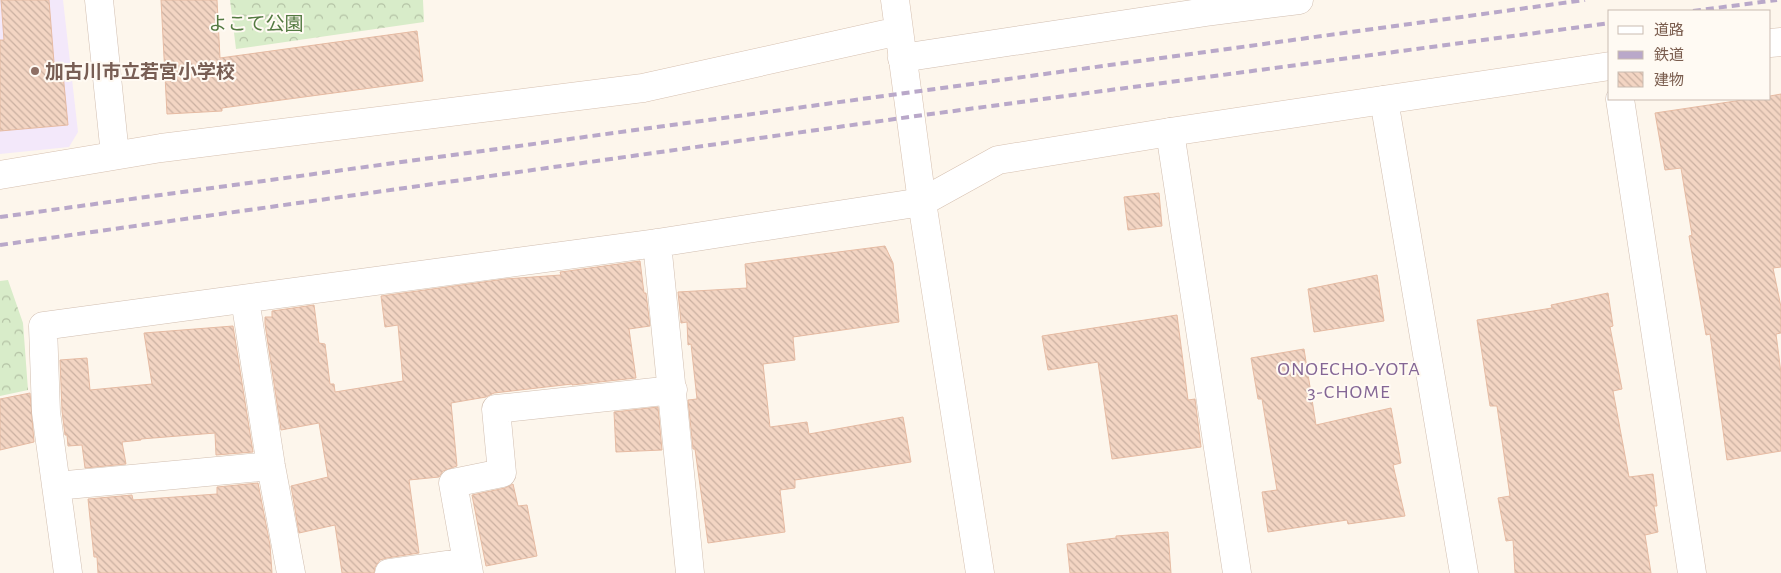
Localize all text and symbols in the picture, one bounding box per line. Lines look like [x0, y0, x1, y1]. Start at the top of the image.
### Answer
legend [1608, 10, 1771, 100]
park label: よこて公園 [208, 14, 304, 34]
text: 道路 [1654, 22, 1684, 38]
text: 鉄道 [1654, 47, 1684, 63]
place label: 加古川市立若宮小学校 [45, 61, 235, 82]
marker: 加古川市立若宮小学校 [29, 65, 41, 77]
text: 建物 [1654, 72, 1684, 88]
district label: ONOECHO-YOTA 3-CHOME [1277, 359, 1421, 402]

